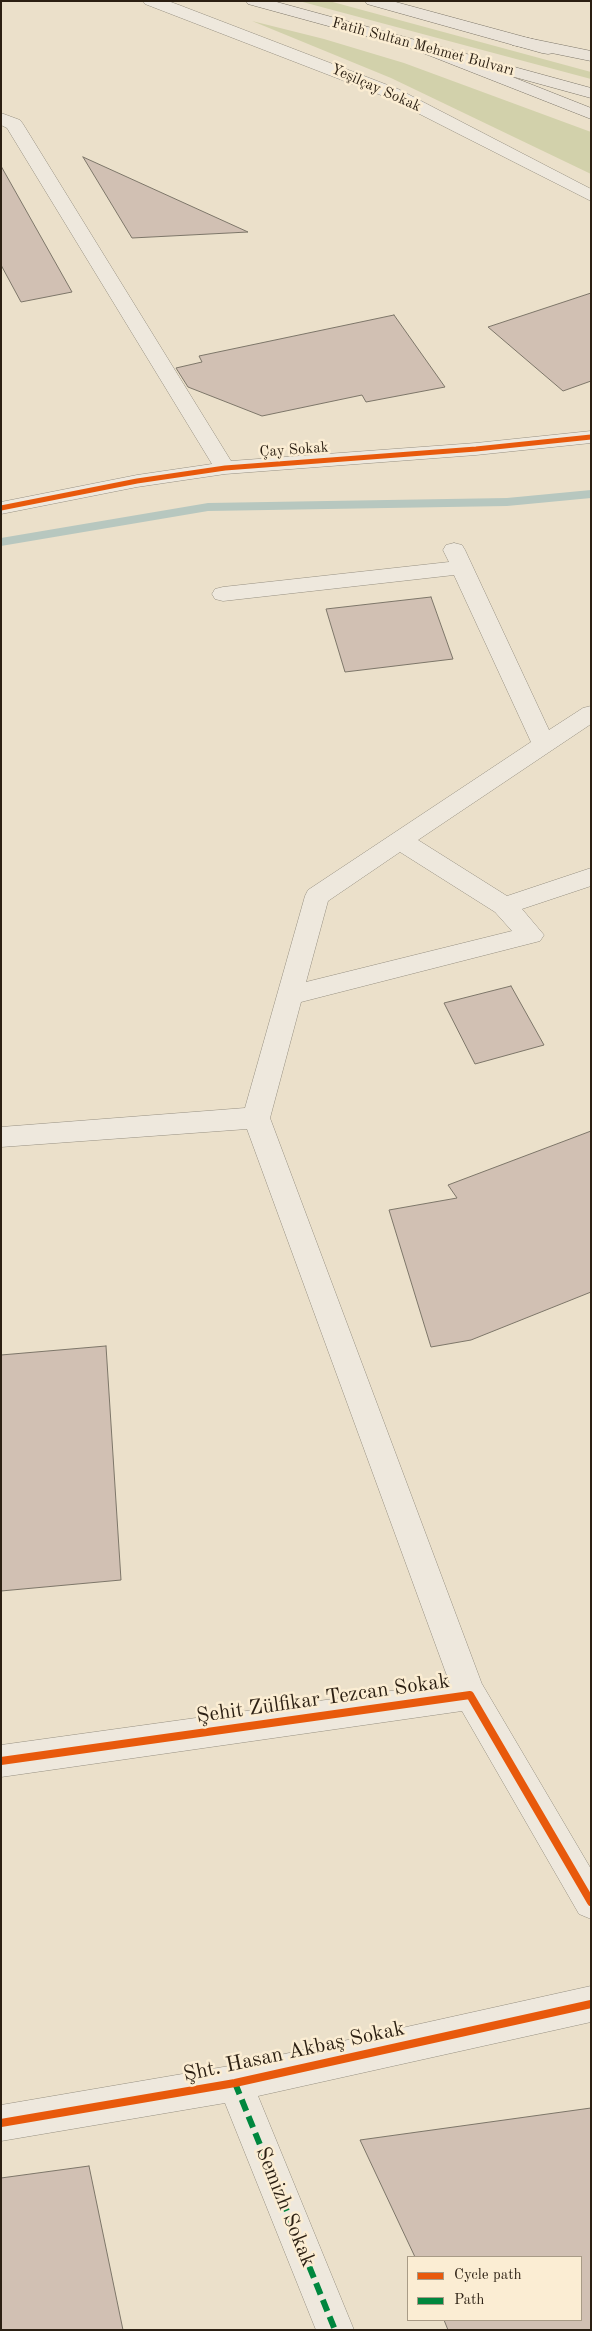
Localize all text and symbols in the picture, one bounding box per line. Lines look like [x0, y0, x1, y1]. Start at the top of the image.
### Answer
street label: Fatih Sultan Mehmet Bulvarı [330, 14, 516, 80]
street label: Yeşilçay Sokak [328, 60, 424, 116]
street label: Çay Sokak [259, 439, 329, 461]
street label: Şehit Zülfikar Tezcan Sokak [195, 1669, 451, 1729]
street label: Şht. Hasan Akbaş Sokak [181, 2016, 407, 2088]
street label: Semizh Sokak [249, 2143, 321, 2271]
legend [407, 2256, 582, 2321]
text: Cycle path [454, 2268, 522, 2283]
text: Path [454, 2293, 484, 2308]

